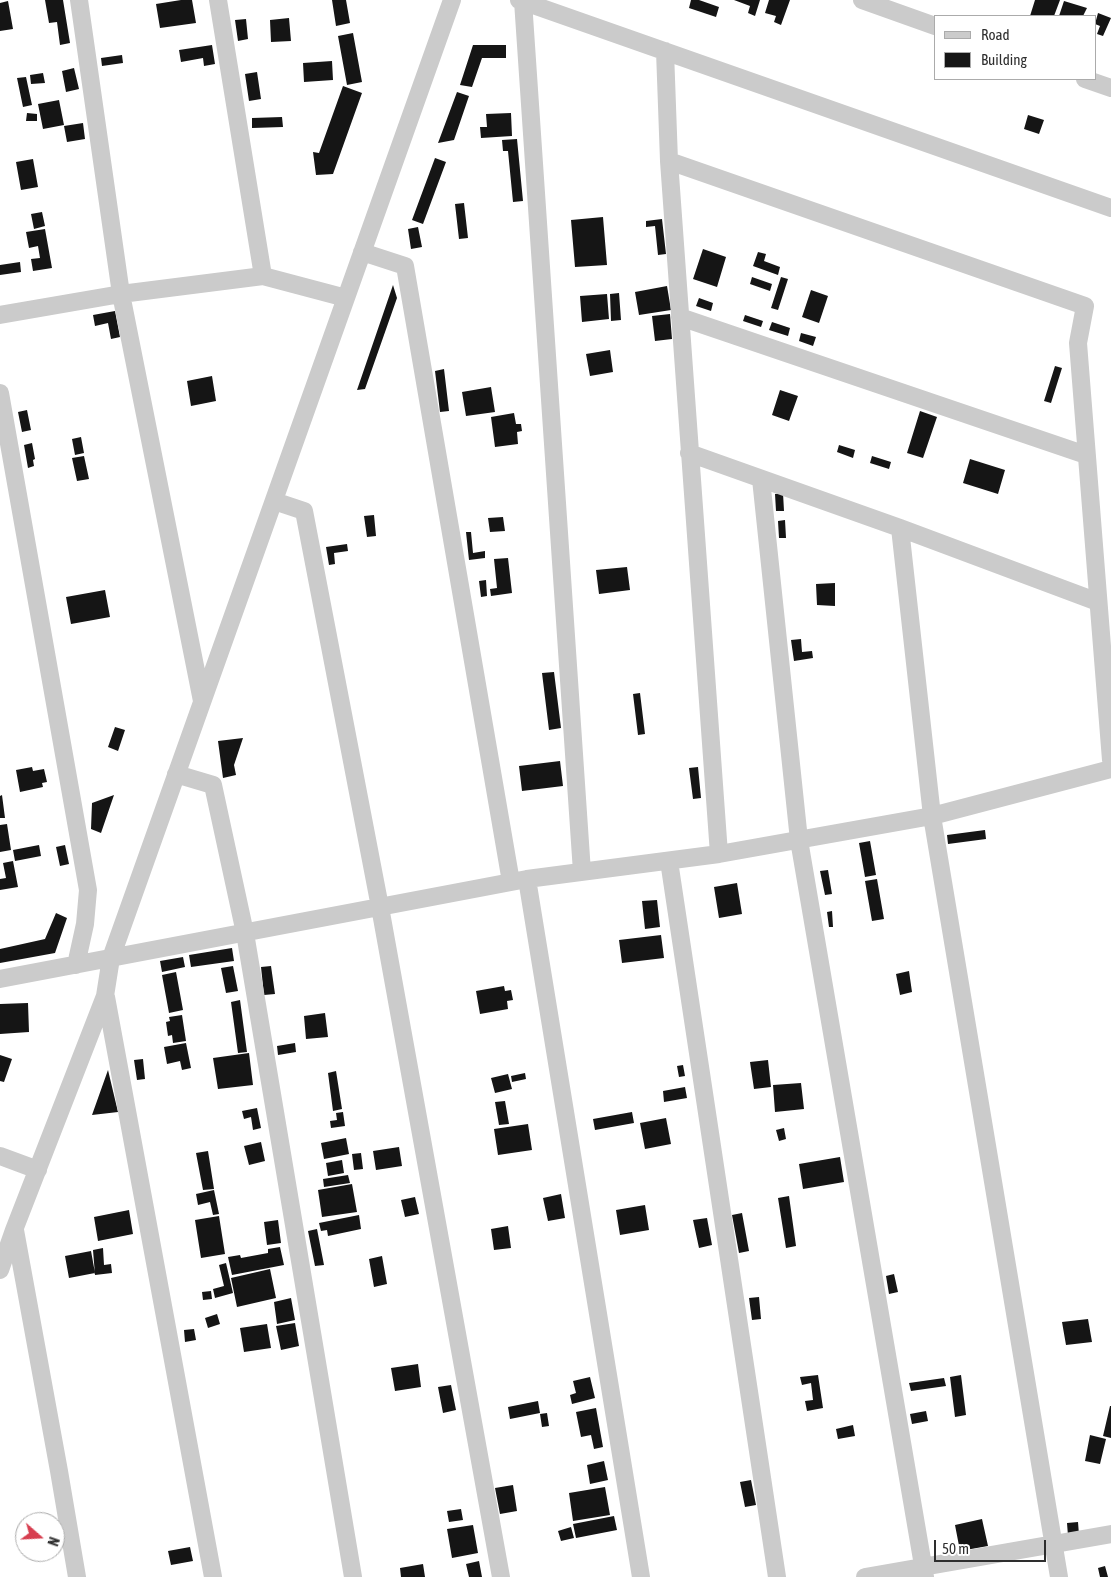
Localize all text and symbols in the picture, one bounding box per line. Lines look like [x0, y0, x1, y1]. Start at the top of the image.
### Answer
legend [934, 15, 1096, 80]
text: Road [981, 26, 1010, 43]
text: Building [981, 51, 1027, 68]
north arrow [15, 1512, 65, 1562]
scale bar [936, 1530, 1048, 1562]
text: N [44, 1535, 62, 1548]
text: 50 m [942, 1540, 969, 1557]

